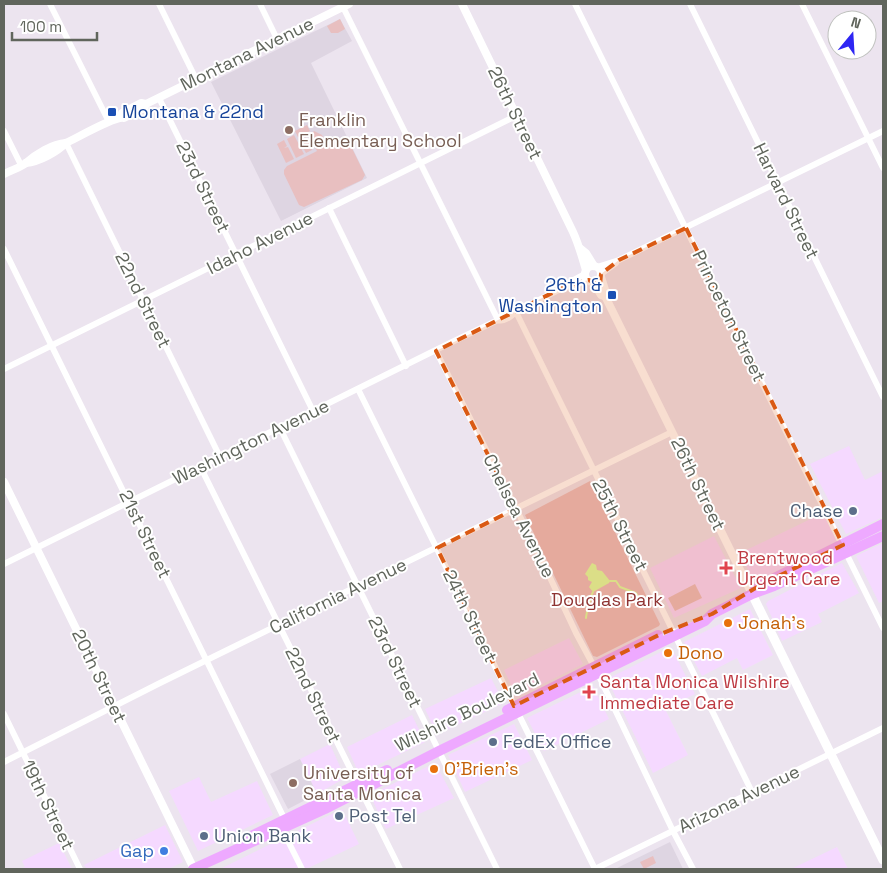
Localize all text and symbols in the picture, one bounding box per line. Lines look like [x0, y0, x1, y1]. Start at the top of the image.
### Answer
scale bar [12, 10, 98, 42]
north arrow [827, 10, 877, 60]
street label: Montana Avenue [176, 11, 317, 96]
text: N [849, 13, 863, 33]
text: 100 m [20, 17, 62, 36]
street label: 26th Street [483, 62, 548, 163]
place label: Montana & 22nd [122, 100, 264, 123]
marker: Montana & 22nd [106, 106, 118, 118]
place label: Franklin Elementary School [299, 108, 462, 152]
marker: Franklin Elementary School [283, 124, 295, 136]
street label: 23rd Street [171, 137, 236, 236]
street label: Harvard Street [748, 139, 824, 263]
street label: Idaho Avenue [203, 206, 317, 279]
street label: Princeton Street [688, 246, 771, 385]
street label: 22nd Street [110, 248, 177, 352]
place label: 26th & Washington [499, 273, 602, 317]
marker: 26th & Washington [606, 289, 618, 301]
street label: Washington Avenue [169, 394, 333, 489]
street label: 26th Street [666, 433, 731, 534]
street label: Chelsea Avenue [478, 450, 561, 582]
street label: 25th Street [587, 475, 654, 575]
street label: 21st Street [114, 486, 177, 582]
place label: Chase [790, 499, 843, 522]
marker: Chase [847, 505, 859, 517]
place label: Brentwood Urgent Care [737, 546, 840, 590]
street label: California Avenue [265, 552, 410, 639]
marker: Brentwood Urgent Care [719, 561, 733, 575]
street label: 24th Street [438, 566, 503, 666]
park label: Douglas Park [551, 588, 663, 611]
place label: Jonah's [738, 611, 805, 634]
street label: 23rd Street [363, 612, 428, 711]
marker: Jonah's [722, 617, 734, 629]
street label: 20th Street [67, 625, 132, 726]
place label: Dono [678, 641, 723, 664]
street label: 22nd Street [280, 643, 347, 747]
marker: Dono [662, 647, 674, 659]
street label: Wilshire Boulevard [391, 667, 543, 756]
place label: Santa Monica Wilshire Immediate Care [600, 670, 790, 714]
marker: Santa Monica Wilshire Immediate Care [582, 685, 596, 699]
place label: FedEx Office [503, 730, 611, 753]
marker: FedEx Office [487, 736, 499, 748]
street label: 19th Street [17, 756, 80, 854]
place label: O'Brien's [444, 757, 519, 780]
street label: Arizona Avenue [674, 759, 803, 838]
place label: University of Santa Monica [303, 761, 422, 805]
marker: O'Brien's [428, 763, 440, 775]
marker: University of Santa Monica [287, 777, 299, 789]
place label: Post Tel [349, 804, 416, 827]
marker: Post Tel [333, 810, 345, 822]
place label: Union Bank [214, 824, 311, 847]
marker: Union Bank [198, 830, 210, 842]
place label: Gap [120, 839, 154, 862]
marker: Gap [158, 845, 170, 857]

